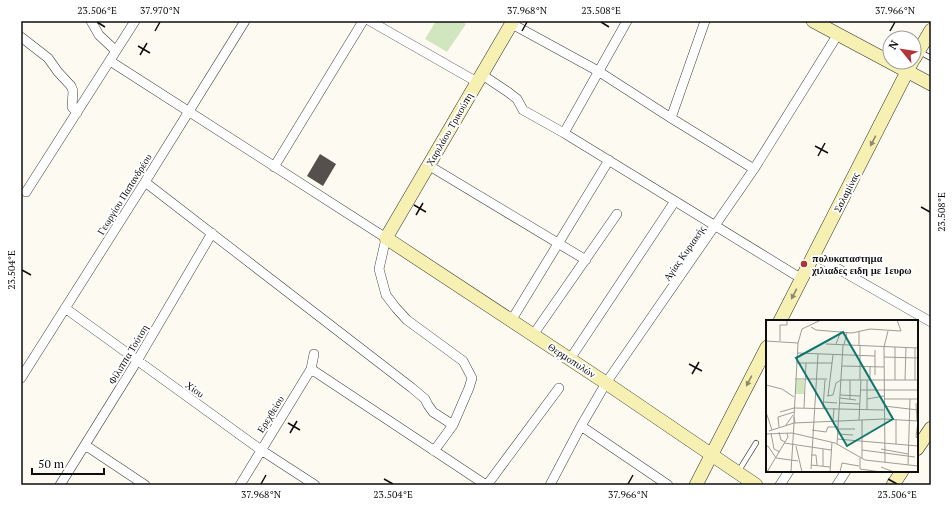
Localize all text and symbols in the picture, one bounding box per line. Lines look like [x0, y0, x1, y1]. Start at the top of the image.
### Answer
text: 23.506°E [77, 4, 117, 17]
text: 37.970°N [140, 4, 181, 17]
text: 37.968°N [507, 4, 548, 17]
text: 23.508°E [581, 4, 621, 17]
text: 37.966°N [875, 4, 916, 17]
north arrow [882, 30, 922, 70]
text: N [885, 37, 902, 52]
street label: Χαριλάου Τρικούπη [423, 90, 476, 168]
one-way arrow [869, 135, 876, 147]
street label: Γεωργίου Παπανδρέου [94, 151, 155, 237]
street label: Σαλαμίνας [831, 170, 862, 214]
text: 23.508°E [935, 192, 948, 232]
street label: Αγίας Κυριακής [661, 223, 708, 283]
text: 23.504°E [5, 250, 18, 290]
place label: πολυκαταστημα χιλιαδες ειδη με 1ευρω [811, 252, 912, 277]
marker: πολυκαταστημα χιλιαδες ειδη με 1ευρω [799, 259, 809, 269]
one-way arrow [791, 288, 797, 300]
inset map [766, 320, 918, 472]
street label: Φίλιππα Τούτση [105, 322, 151, 386]
street label: Θερμοπυλών [545, 340, 598, 381]
one-way arrow [746, 375, 752, 387]
street label: Χίου [183, 378, 207, 401]
street label: Ερεχθείου [254, 393, 287, 435]
scale bar [32, 450, 104, 476]
text: 50 m [38, 456, 65, 471]
text: 37.968°N [241, 488, 282, 501]
text: 23.504°E [373, 488, 413, 501]
text: 37.966°N [608, 488, 649, 501]
text: 23.506°E [877, 488, 917, 501]

